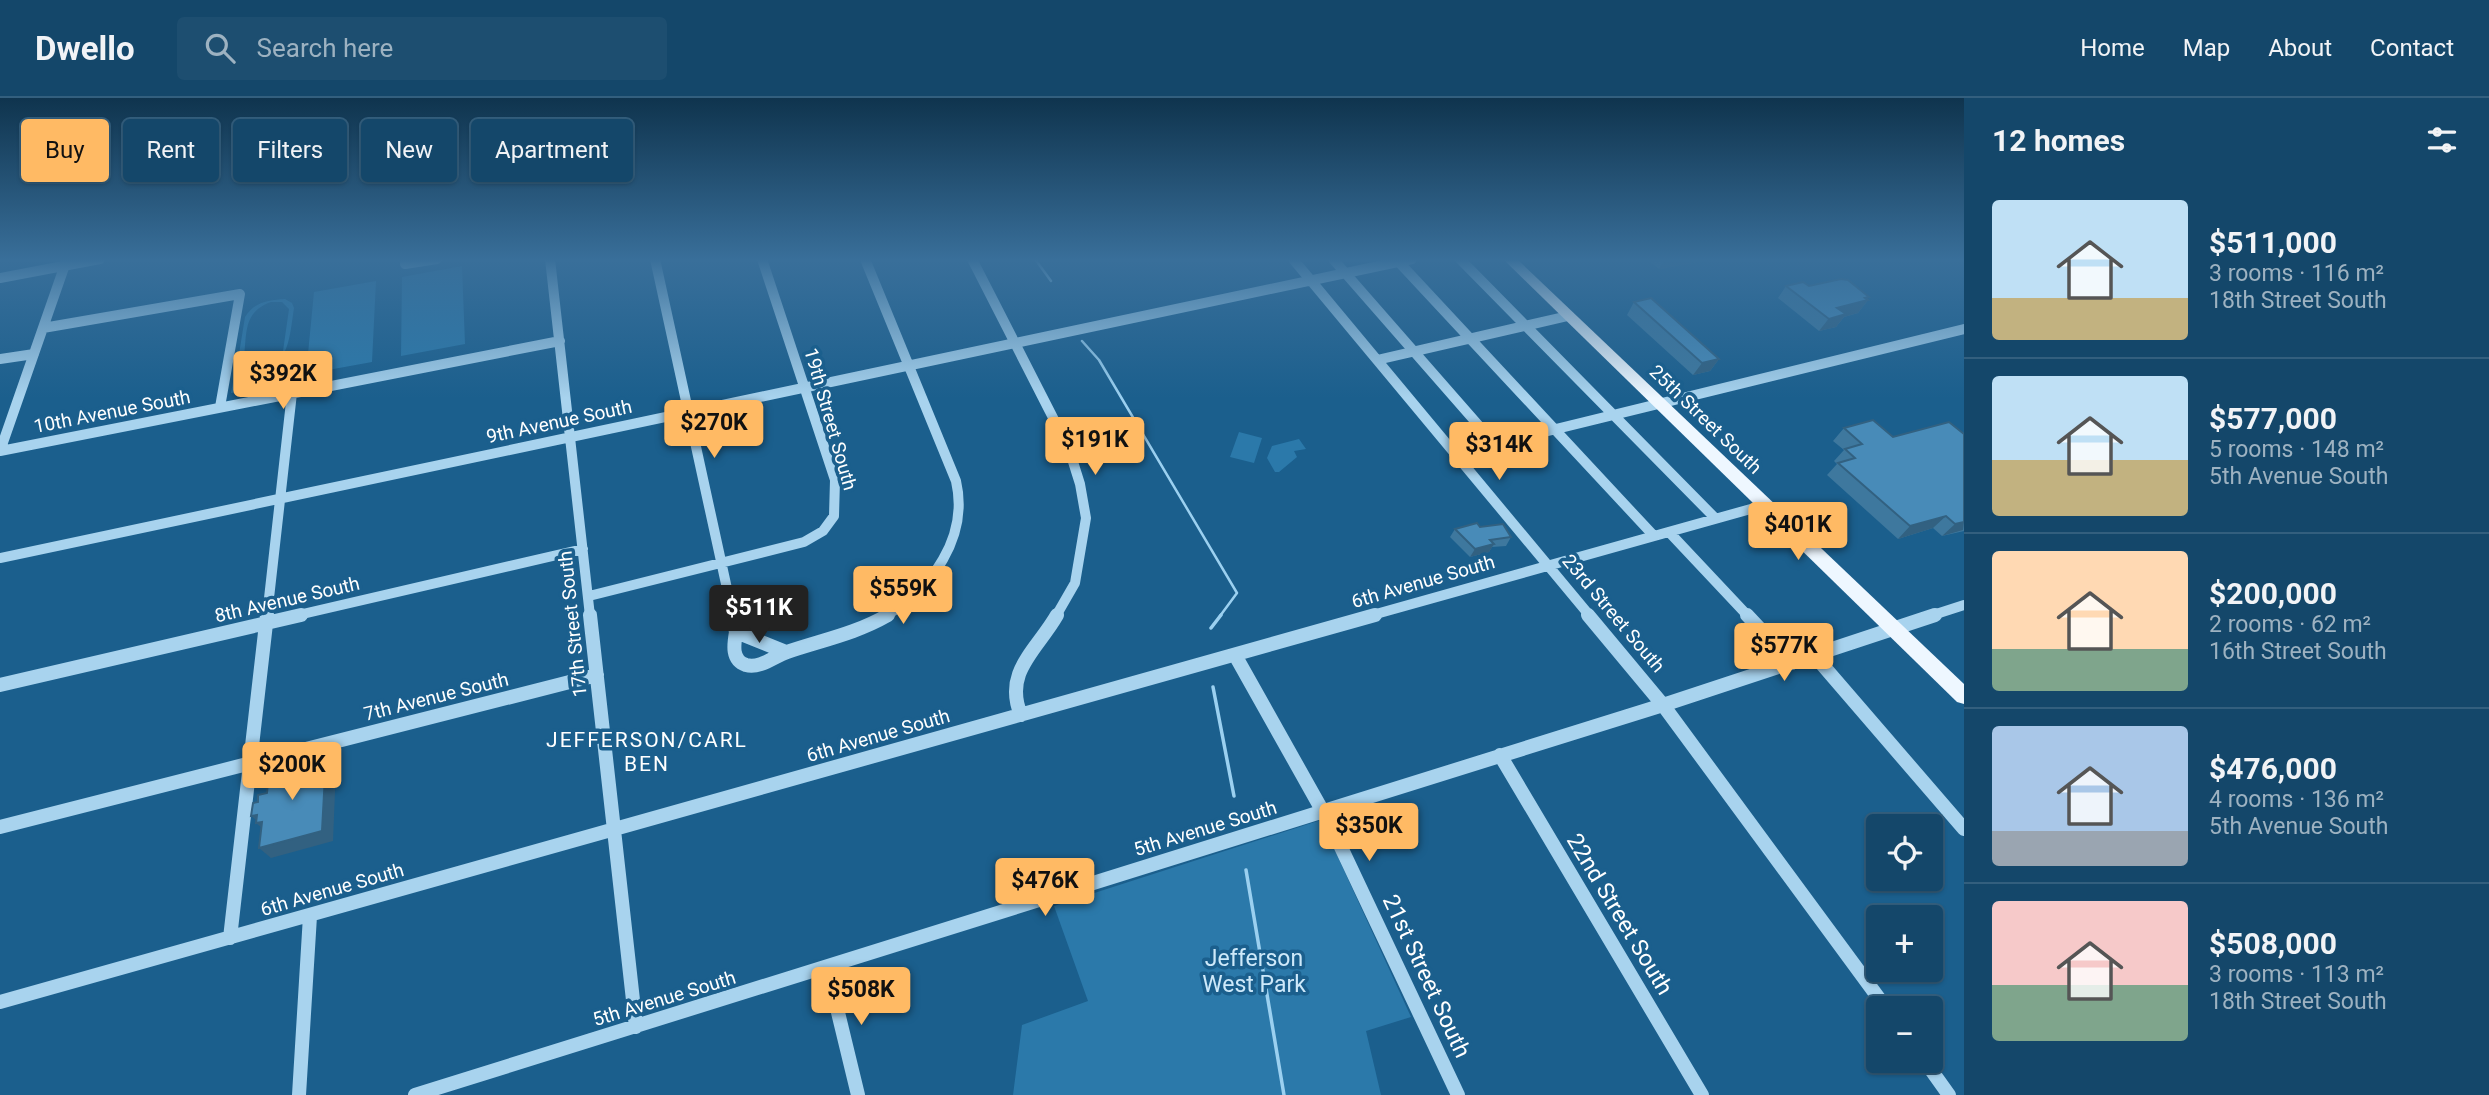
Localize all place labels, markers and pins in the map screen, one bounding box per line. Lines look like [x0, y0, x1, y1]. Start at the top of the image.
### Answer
pin: $392K [234, 352, 332, 411]
pin: $270K [665, 400, 763, 460]
pin: $191K [1046, 418, 1144, 477]
pin: $314K [1450, 422, 1548, 482]
pin: $401K [1749, 503, 1847, 562]
pin: $559K [854, 566, 952, 626]
pin: $511K [710, 586, 808, 645]
pin: $577K [1735, 624, 1833, 683]
pin: $200K [243, 742, 341, 802]
pin: $350K [1320, 804, 1418, 863]
pin: $476K [996, 858, 1094, 918]
pin: $508K [812, 968, 910, 1027]

